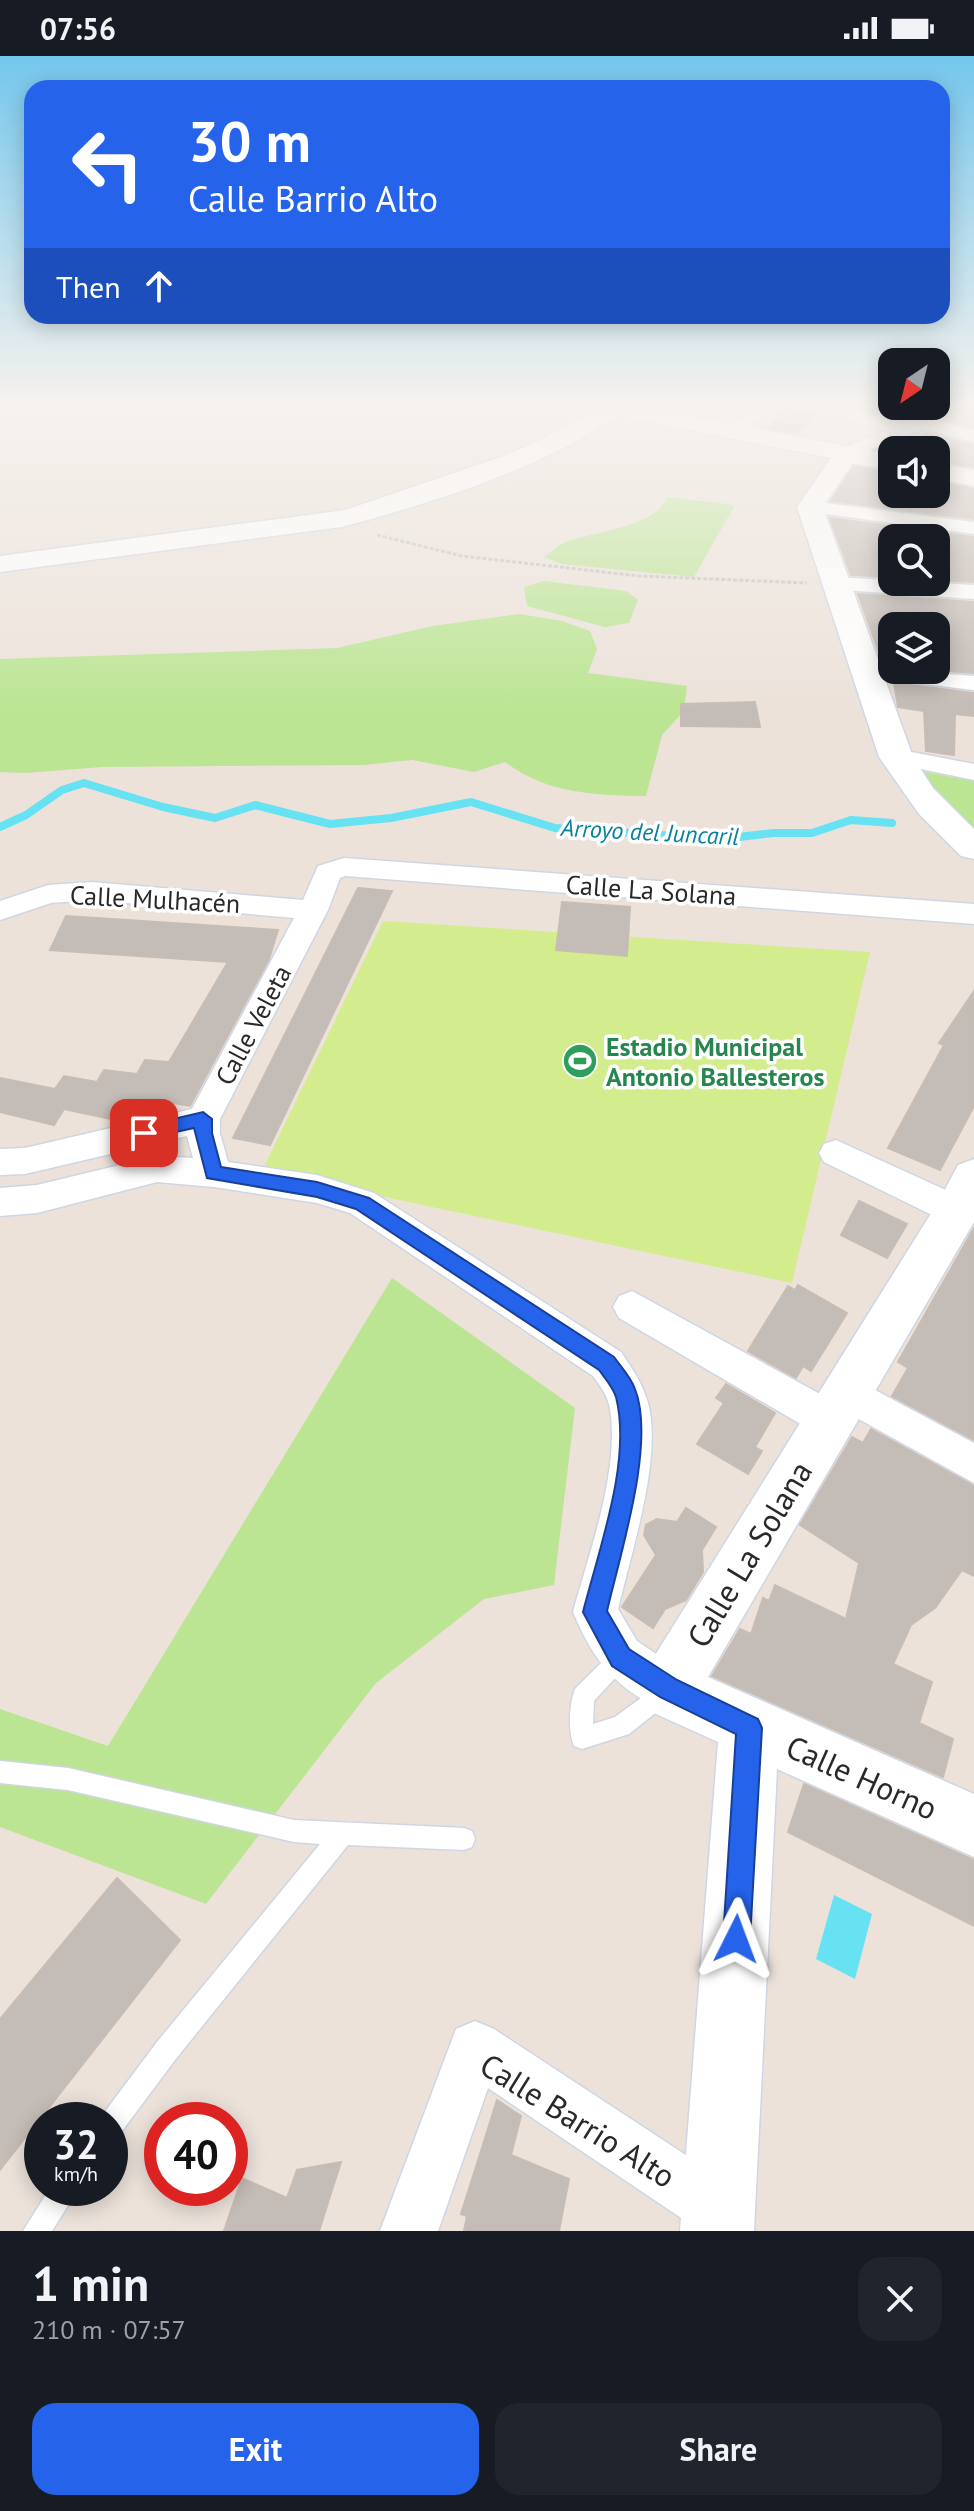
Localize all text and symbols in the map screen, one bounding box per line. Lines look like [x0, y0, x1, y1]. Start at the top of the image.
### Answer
text: 07:56 [40, 9, 116, 48]
text: 30 m [188, 105, 311, 177]
icon: left [56, 112, 160, 216]
text: Calle Barrio Alto [188, 175, 438, 222]
icon: ahead [137, 264, 181, 308]
text: Then [56, 267, 121, 306]
north arrow [878, 348, 950, 420]
map controls [878, 348, 950, 684]
button: sound [878, 436, 950, 508]
button: search [878, 524, 950, 596]
button: layers [878, 612, 950, 684]
water label: Arroyo del Juncaril [559, 812, 740, 852]
street label: Calle La Solana [565, 868, 737, 912]
street label: Calle Mulhacén [69, 878, 241, 920]
street label: Calle Veleta [208, 959, 298, 1091]
place label: Estadio Municipal Antonio Ballesteros [606, 1030, 824, 1093]
sports icon: Estadio Municipal Antonio Ballesteros [561, 1042, 599, 1080]
pin [110, 1099, 178, 1167]
icon: arrive [122, 1111, 166, 1155]
street label: Calle La Solana [677, 1453, 821, 1655]
street label: Calle Horno [780, 1725, 944, 1829]
position arrow [694, 1897, 778, 1981]
street label: Calle Barrio Alto [473, 2043, 683, 2197]
speed limit sign: 40 [144, 2102, 248, 2206]
text: 32 [53, 2118, 99, 2170]
text: km/h [54, 2161, 98, 2187]
text: 1 min [32, 2252, 149, 2314]
button: close [858, 2257, 942, 2341]
text: 210 m · 07:57 [32, 2313, 186, 2346]
button: Exit [32, 2403, 479, 2495]
button: Share [495, 2403, 942, 2495]

